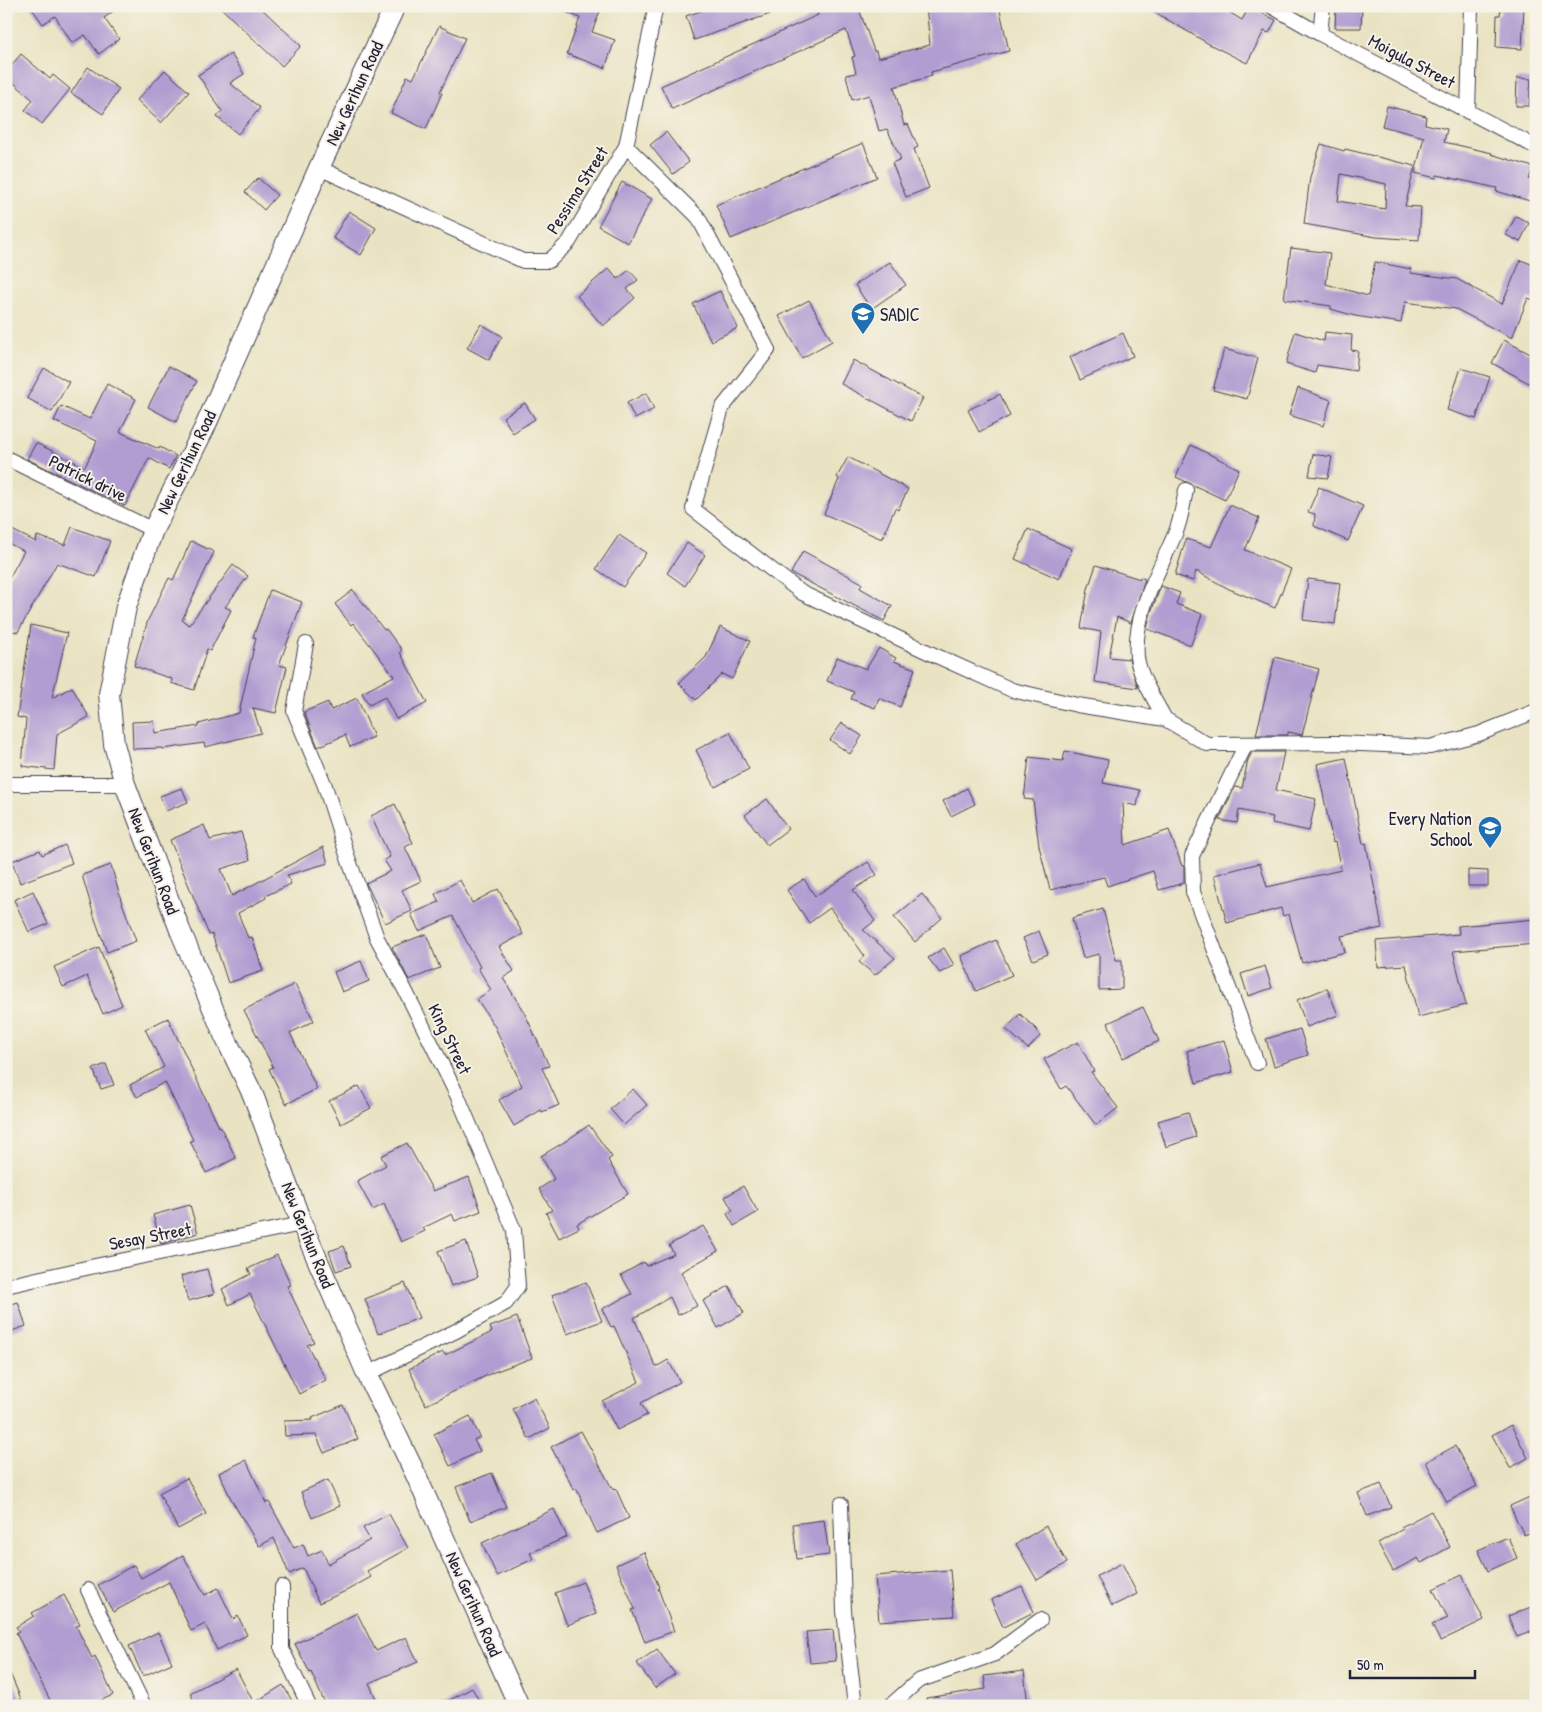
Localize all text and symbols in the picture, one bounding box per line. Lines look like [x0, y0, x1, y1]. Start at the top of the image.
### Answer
street label: Moigula Street [1364, 28, 1461, 95]
street label: New Gerihun Road [319, 37, 389, 149]
street label: Pessima Street [540, 141, 614, 239]
school or university icon: SADIC [850, 301, 876, 335]
place label: SADIC [880, 302, 920, 327]
street label: New Gerihun Road [150, 406, 222, 518]
street label: Patrick drive [45, 448, 131, 508]
street label: New Gerihun Road [122, 804, 186, 918]
place label: Every Nation School [1389, 806, 1472, 852]
school or university icon: Every Nation School [1477, 815, 1503, 849]
street label: King Street [422, 1000, 478, 1079]
street label: New Gerihun Road [275, 1178, 341, 1292]
street label: Sesay Street [107, 1216, 194, 1256]
street label: New Gerihun Road [440, 1548, 508, 1660]
scale bar [1350, 1647, 1474, 1679]
text: 50 m [1357, 1654, 1384, 1675]

